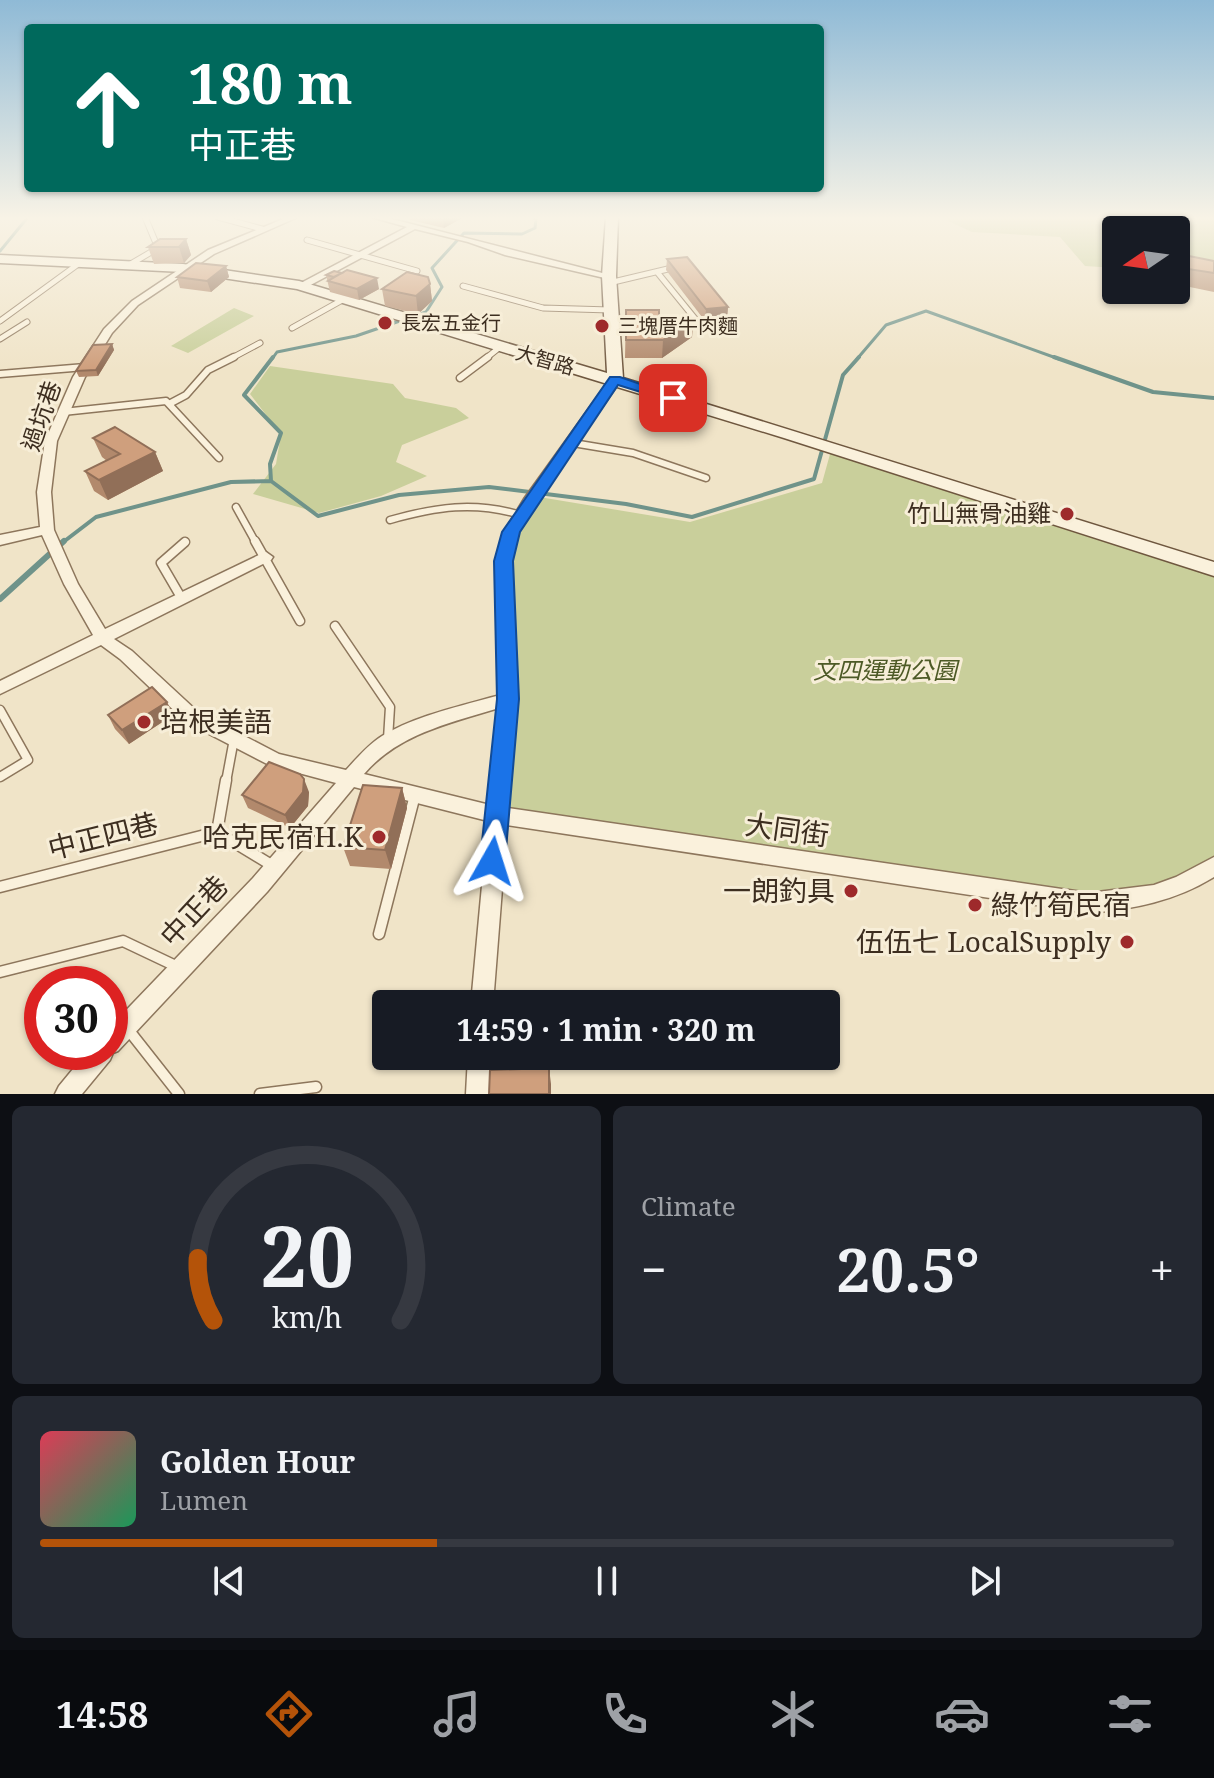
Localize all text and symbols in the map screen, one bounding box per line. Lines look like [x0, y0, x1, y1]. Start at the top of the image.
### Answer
text: 180 m [188, 44, 353, 120]
icon: ahead [56, 56, 160, 160]
text: 中正巷 [188, 120, 296, 169]
north arrow [1102, 216, 1190, 304]
map controls [1102, 216, 1190, 304]
place label: 長宏五金行 [401, 309, 501, 336]
place label: 三塊厝牛肉麵 [618, 312, 738, 339]
marker: 長宏五金行 [376, 314, 394, 332]
marker: 三塊厝牛肉麵 [593, 317, 611, 335]
street label: 大智路 [513, 338, 578, 381]
pin [639, 364, 707, 432]
street label: 過坑巷 [13, 376, 68, 455]
icon: arrive [651, 376, 695, 420]
place label: 竹山無骨油雞 [907, 496, 1051, 529]
marker: 竹山無骨油雞 [1058, 505, 1076, 523]
park label: 文四運動公園 [813, 653, 960, 686]
place label: 培根美語 [160, 702, 272, 740]
marker: 培根美語 [135, 713, 153, 731]
street label: 中正四巷 [44, 803, 162, 867]
street label: 大同街 [743, 804, 831, 854]
place label: 哈克民宿H.K [202, 817, 363, 855]
position arrow [450, 819, 534, 903]
marker: 哈克民宿H.K [370, 828, 388, 846]
street label: 中正巷 [151, 867, 236, 954]
place label: 一朗釣具 [723, 871, 835, 909]
marker: 一朗釣具 [842, 882, 860, 900]
place label: 綠竹筍民宿 [991, 885, 1131, 923]
marker: 綠竹筍民宿 [966, 896, 984, 914]
place label: 伍伍七 LocalSupply [856, 922, 1111, 960]
marker: 伍伍七 LocalSupply [1118, 933, 1136, 951]
speed limit sign: 30 [24, 966, 128, 1070]
text: 14:59 · 1 min · 320 m [457, 1009, 755, 1050]
text: Climate [641, 1188, 736, 1224]
text: 20 [259, 1198, 354, 1311]
text: 20.5° [836, 1228, 980, 1310]
text: − [641, 1239, 666, 1299]
text: + [1149, 1239, 1174, 1299]
text: km/h [271, 1297, 342, 1336]
text: Golden Hour [160, 1441, 355, 1482]
text: Lumen [160, 1482, 248, 1518]
icon: previous [207, 1559, 251, 1603]
icon: pause [585, 1559, 629, 1603]
icon: next [963, 1559, 1007, 1603]
icon: directions [261, 1686, 317, 1742]
icon: music [429, 1686, 485, 1742]
icon: phone [597, 1686, 653, 1742]
icon: climate [765, 1686, 821, 1742]
icon: car [934, 1686, 990, 1742]
icon: filters [1102, 1686, 1158, 1742]
text: 14:58 [56, 1690, 148, 1739]

